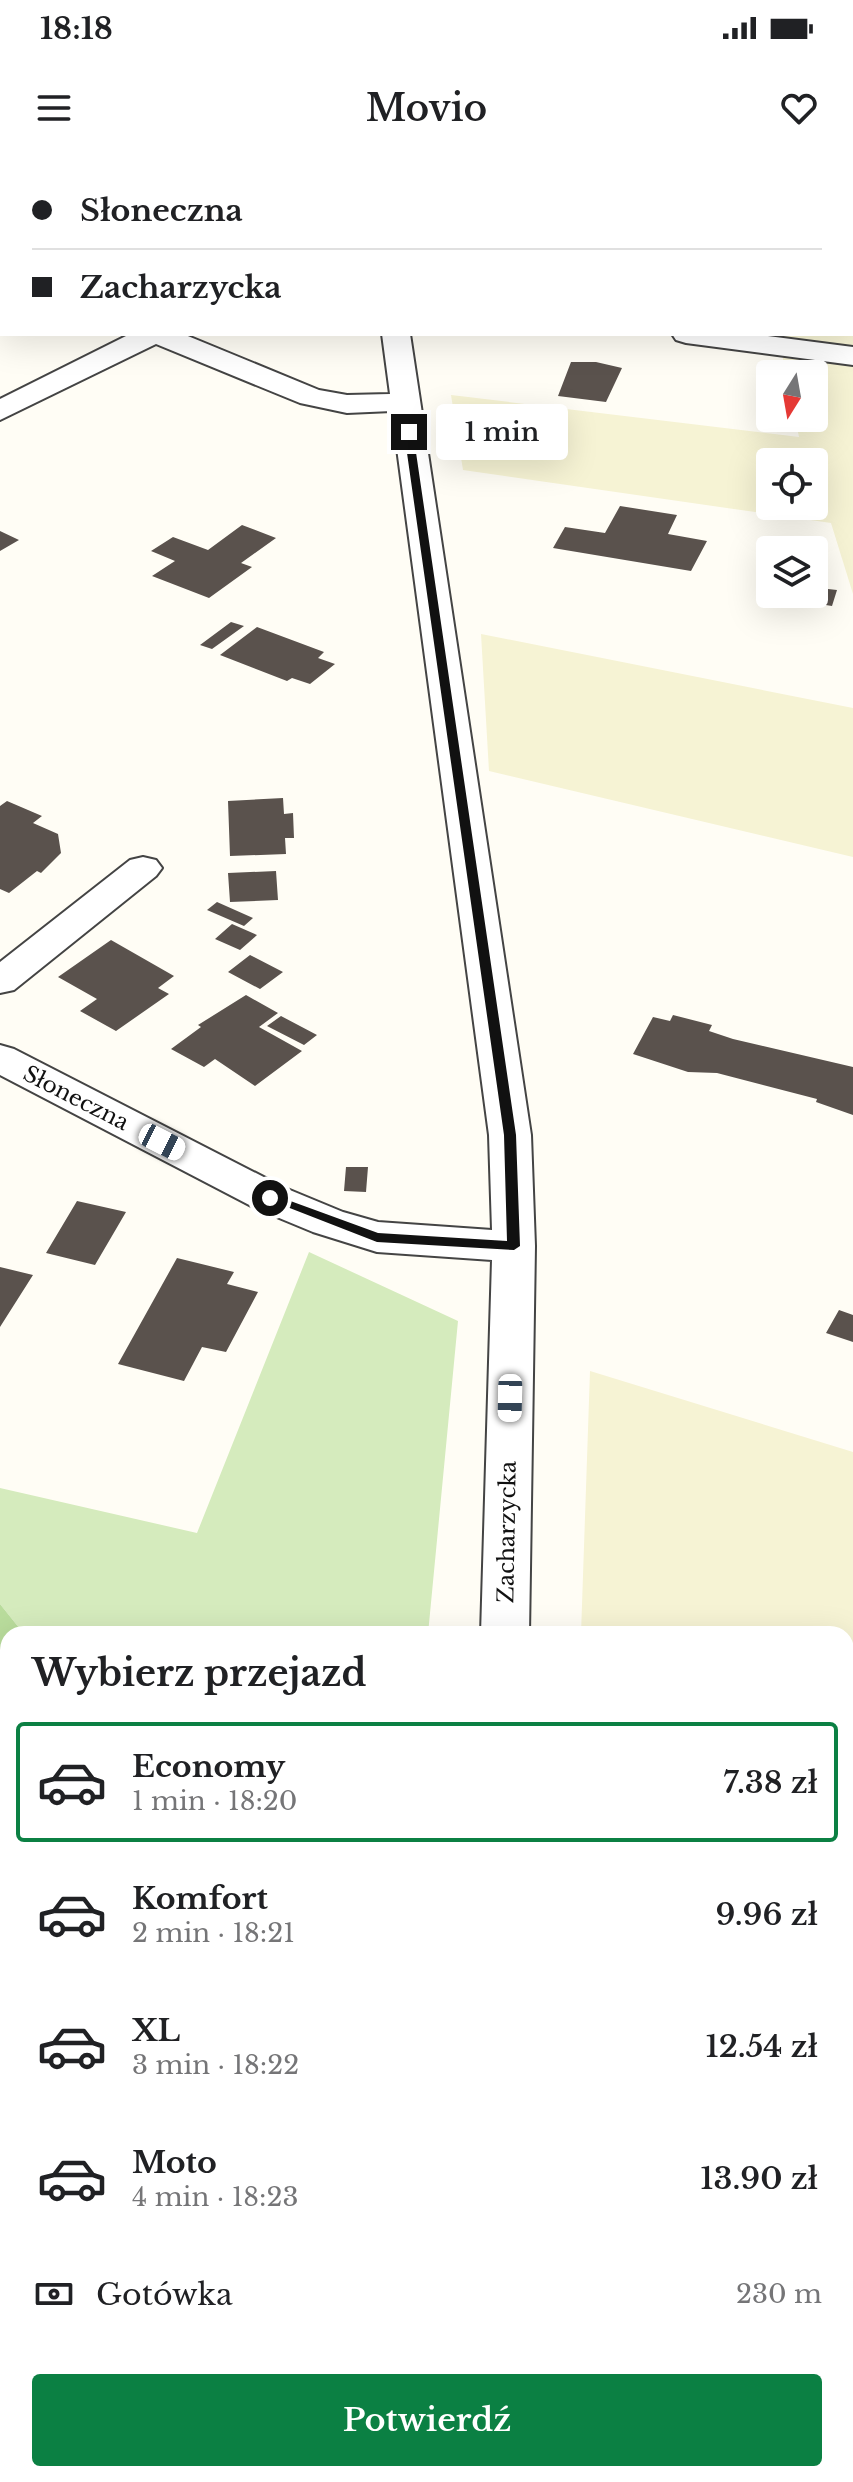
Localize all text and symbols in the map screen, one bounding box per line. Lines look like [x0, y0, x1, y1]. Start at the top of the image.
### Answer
text: 18:18 [40, 10, 113, 47]
icon: menu [32, 86, 76, 130]
text: Movio [366, 86, 487, 131]
icon: heart [777, 86, 821, 130]
text: Słoneczna [80, 192, 243, 229]
text: Zacharzycka [80, 269, 282, 306]
north arrow [756, 360, 828, 432]
map controls [756, 360, 828, 608]
callout: 1 min [437, 404, 569, 460]
route end [391, 414, 427, 450]
text: 1 min [465, 416, 539, 448]
button: locate [756, 448, 828, 520]
button: layers [756, 536, 828, 608]
street label: Słoneczna [19, 1060, 134, 1136]
car [135, 1120, 189, 1164]
route start [252, 1180, 288, 1216]
car [498, 1374, 522, 1422]
street label: Zacharzycka [492, 1460, 522, 1603]
text: Wybierz przejazd [32, 1651, 366, 1696]
icon: car [36, 1746, 108, 1818]
text: Economy [132, 1748, 285, 1785]
text: 7.38 zł [723, 1764, 818, 1801]
text: 1 min · 18:20 [132, 1785, 297, 1817]
icon: car [36, 1878, 108, 1950]
text: Komfort [132, 1880, 268, 1917]
text: 9.96 zł [716, 1896, 818, 1933]
text: 2 min · 18:21 [132, 1917, 295, 1949]
icon: car [36, 2010, 108, 2082]
text: XL [132, 2012, 180, 2049]
text: 12.54 zł [705, 2028, 818, 2065]
text: 3 min · 18:22 [132, 2049, 299, 2081]
icon: car [36, 2142, 108, 2214]
text: Moto [132, 2144, 217, 2181]
text: 13.90 zł [700, 2160, 818, 2197]
text: 4 min · 18:23 [132, 2181, 298, 2213]
icon: cash [32, 2272, 76, 2316]
text: Gotówka [96, 2276, 233, 2313]
text: 230 m [736, 2278, 822, 2310]
button: Potwierdź [32, 2374, 822, 2466]

